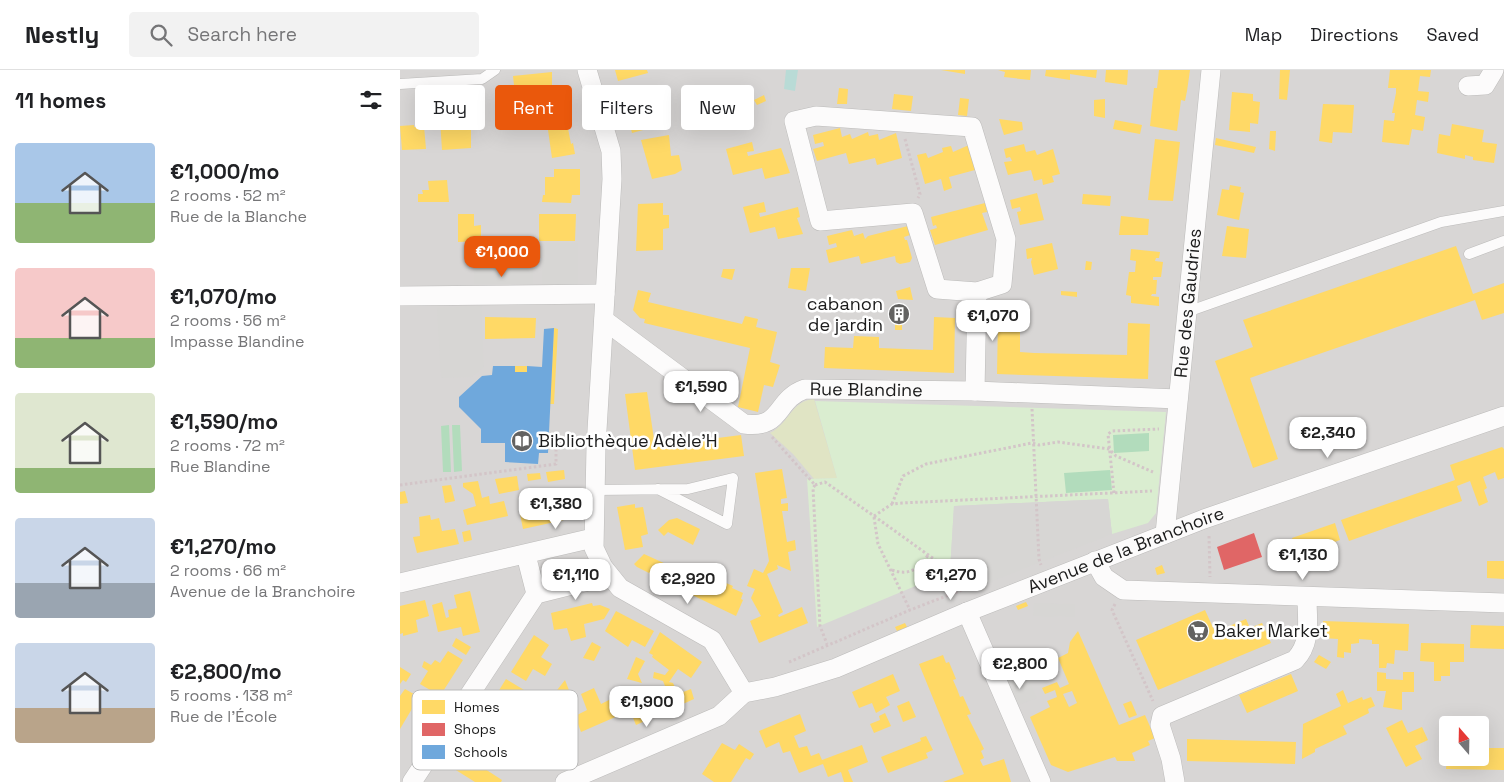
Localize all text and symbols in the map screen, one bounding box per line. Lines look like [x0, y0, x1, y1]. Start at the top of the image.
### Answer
search box [129, 12, 479, 57]
text: Nestly [25, 19, 99, 50]
icon: search [147, 21, 175, 49]
text: Search here [187, 22, 297, 47]
text: Map [1245, 23, 1282, 46]
text: Directions [1310, 23, 1399, 46]
text: Saved [1427, 23, 1479, 46]
chip: Buy [415, 85, 485, 130]
chip: Rent [495, 85, 572, 130]
chip: Filters [582, 85, 671, 130]
chip: New [681, 85, 754, 130]
icon: filters [357, 86, 385, 114]
text: 11 homes [15, 87, 106, 114]
text: €1,000/mo [170, 158, 279, 185]
icon: home [55, 163, 115, 223]
text: 2 rooms · 52 m² [170, 185, 286, 206]
text: Rue de la Blanche [170, 206, 307, 227]
street label: Rue des Gaudries [1169, 227, 1206, 379]
pin: €1,000 [461, 236, 543, 278]
text: €1,000 [475, 241, 529, 262]
text: €1,070/mo [170, 283, 277, 310]
icon: home [55, 288, 115, 348]
place label: cabanon de jardin [807, 292, 883, 336]
pin: €1,070 [952, 300, 1034, 342]
building icon: cabanon de jardin [887, 302, 911, 326]
text: €1,070 [967, 305, 1019, 326]
text: 2 rooms · 56 m² [170, 310, 286, 331]
text: Impasse Blandine [170, 331, 305, 352]
pin: €1,590 [660, 370, 742, 413]
text: €1,590 [675, 376, 727, 397]
street label: Rue Blandine [810, 377, 923, 401]
text: €1,590/mo [170, 408, 278, 435]
icon: home [55, 413, 115, 473]
pin: €2,340 [1287, 416, 1369, 459]
text: €2,340 [1300, 422, 1356, 443]
library icon: Bibliothèque Adèle'H [510, 429, 534, 453]
place label: Bibliothèque Adèle'H [538, 429, 718, 452]
text: 2 rooms · 72 m² [170, 435, 285, 456]
text: Rue Blandine [170, 456, 270, 477]
pin: €1,380 [515, 488, 597, 530]
text: €1,380 [530, 493, 582, 514]
street label: Avenue de la Branchoire [1024, 501, 1227, 598]
text: €1,270/mo [170, 533, 276, 560]
icon: home [55, 538, 115, 598]
pin: €1,130 [1262, 538, 1344, 581]
text: €1,130 [1278, 544, 1328, 565]
pin: €1,110 [535, 558, 617, 601]
pin: €1,270 [910, 558, 992, 601]
text: 2 rooms · 66 m² [170, 560, 286, 581]
pin: €2,920 [647, 562, 729, 605]
text: €1,110 [553, 564, 599, 585]
text: €1,270 [925, 564, 977, 585]
text: €2,920 [661, 568, 715, 589]
text: Avenue de la Branchoire [170, 581, 356, 602]
supermarket icon: Baker Market [1186, 619, 1210, 643]
place label: Baker Market [1214, 619, 1328, 642]
pin: €2,800 [979, 648, 1061, 690]
text: €2,800 [992, 653, 1048, 674]
text: €2,800/mo [170, 658, 282, 685]
icon: home [55, 663, 115, 723]
text: 5 rooms · 138 m² [170, 685, 293, 706]
pin: €1,900 [606, 686, 688, 728]
legend [412, 690, 578, 770]
text: €1,900 [620, 691, 674, 712]
text: Homes [454, 698, 500, 716]
text: Rue de l'École [170, 706, 277, 727]
north arrow [1439, 716, 1489, 766]
map controls [1439, 716, 1489, 766]
text: Shops [454, 720, 496, 738]
text: Schools [454, 743, 508, 761]

